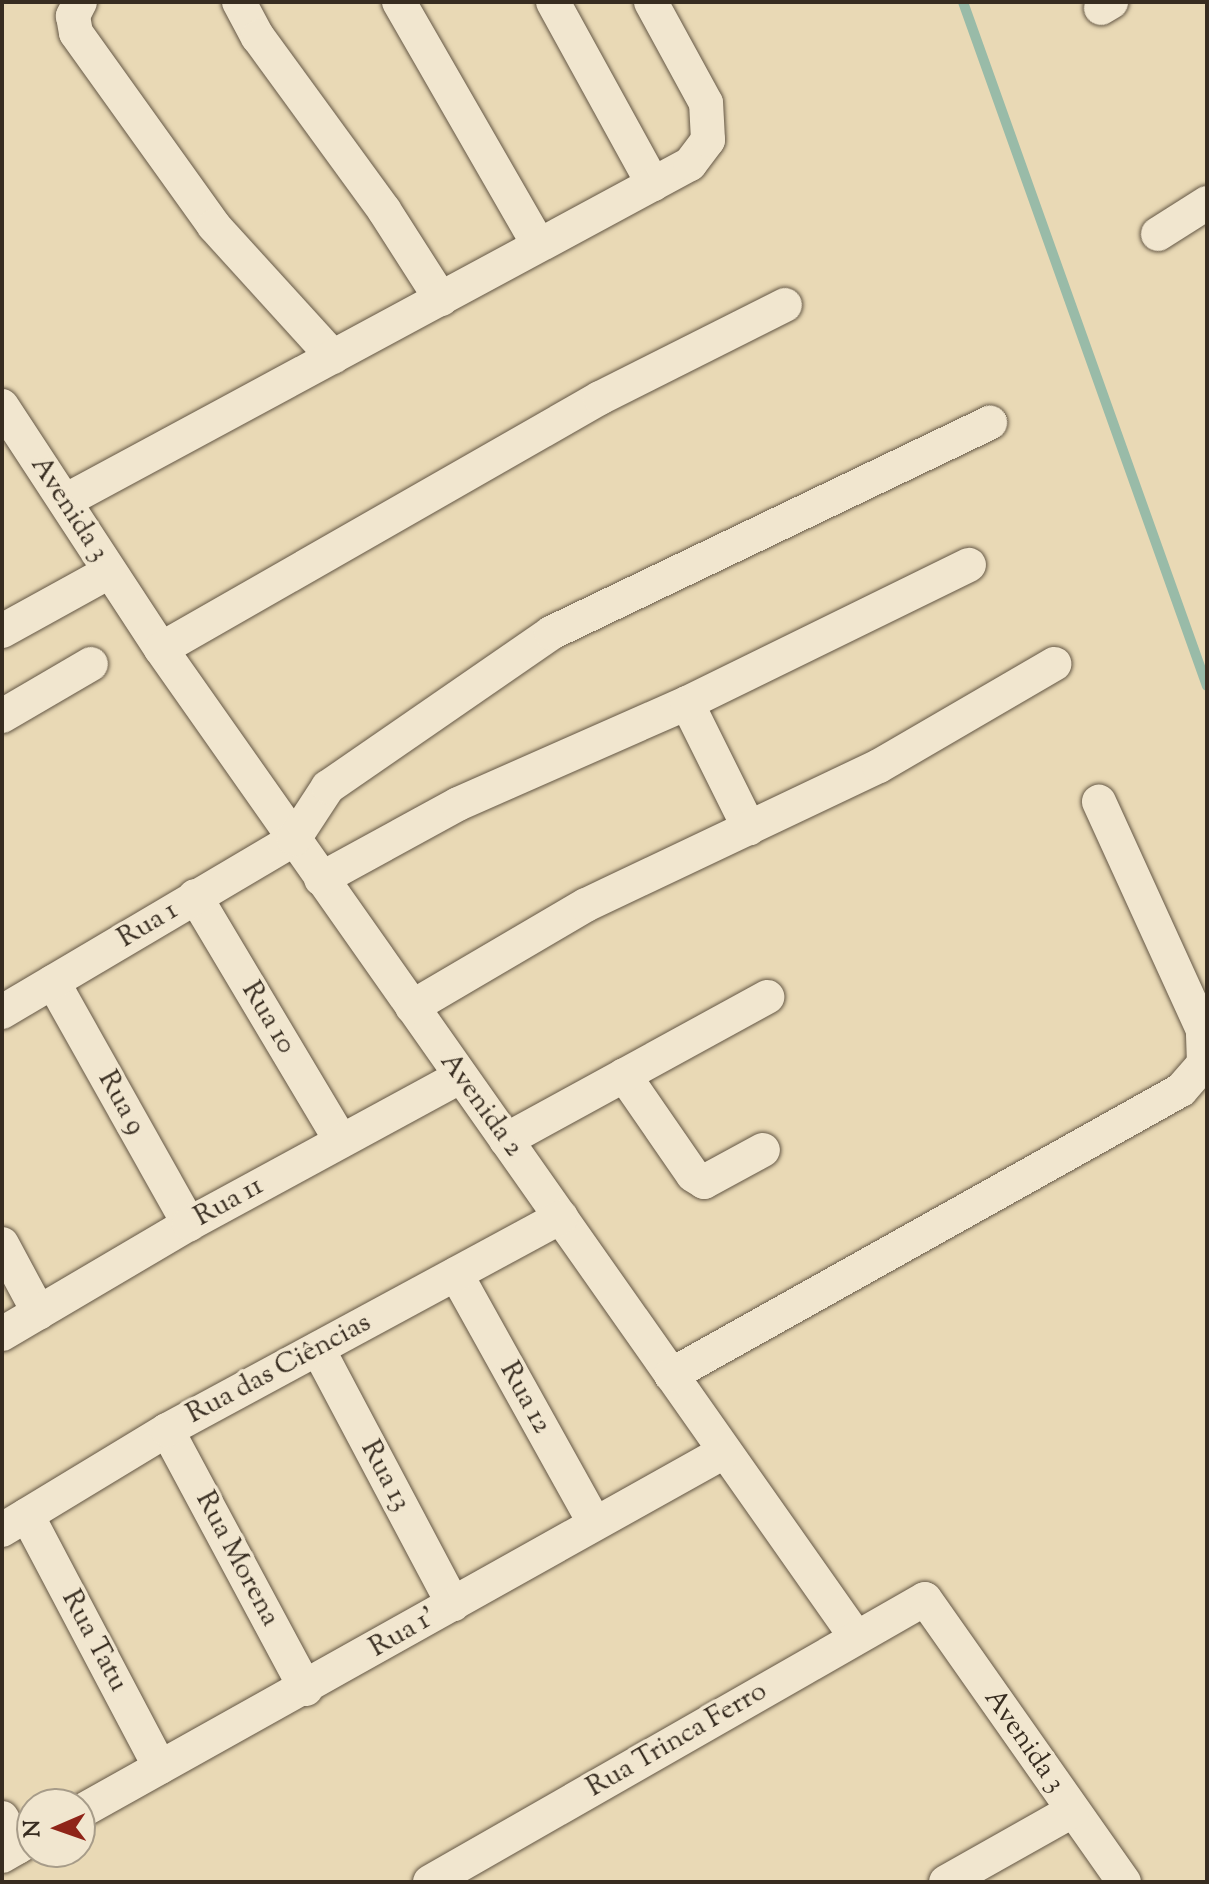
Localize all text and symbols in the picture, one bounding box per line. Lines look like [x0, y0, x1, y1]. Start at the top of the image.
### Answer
street label: Avenida 3 [23, 450, 115, 568]
street label: Rua 1 [112, 894, 184, 956]
street label: Rua 10 [233, 976, 303, 1060]
street label: Avenida 2 [432, 1046, 530, 1164]
street label: Rua 9 [90, 1065, 152, 1141]
street label: Rua 11 [189, 1170, 269, 1234]
street label: Rua das Ciências [181, 1306, 377, 1432]
street label: Rua 12 [492, 1356, 558, 1440]
street label: Rua 13 [353, 1435, 417, 1517]
street label: Rua Morena [187, 1486, 287, 1632]
street label: Rua Tatu [53, 1585, 135, 1697]
street label: Rua 1' [364, 1601, 442, 1665]
street label: Rua Trinca Ferro [581, 1675, 773, 1805]
street label: Avenida 3 [976, 1683, 1072, 1799]
north arrow [16, 1788, 96, 1868]
text: N [18, 1819, 50, 1838]

